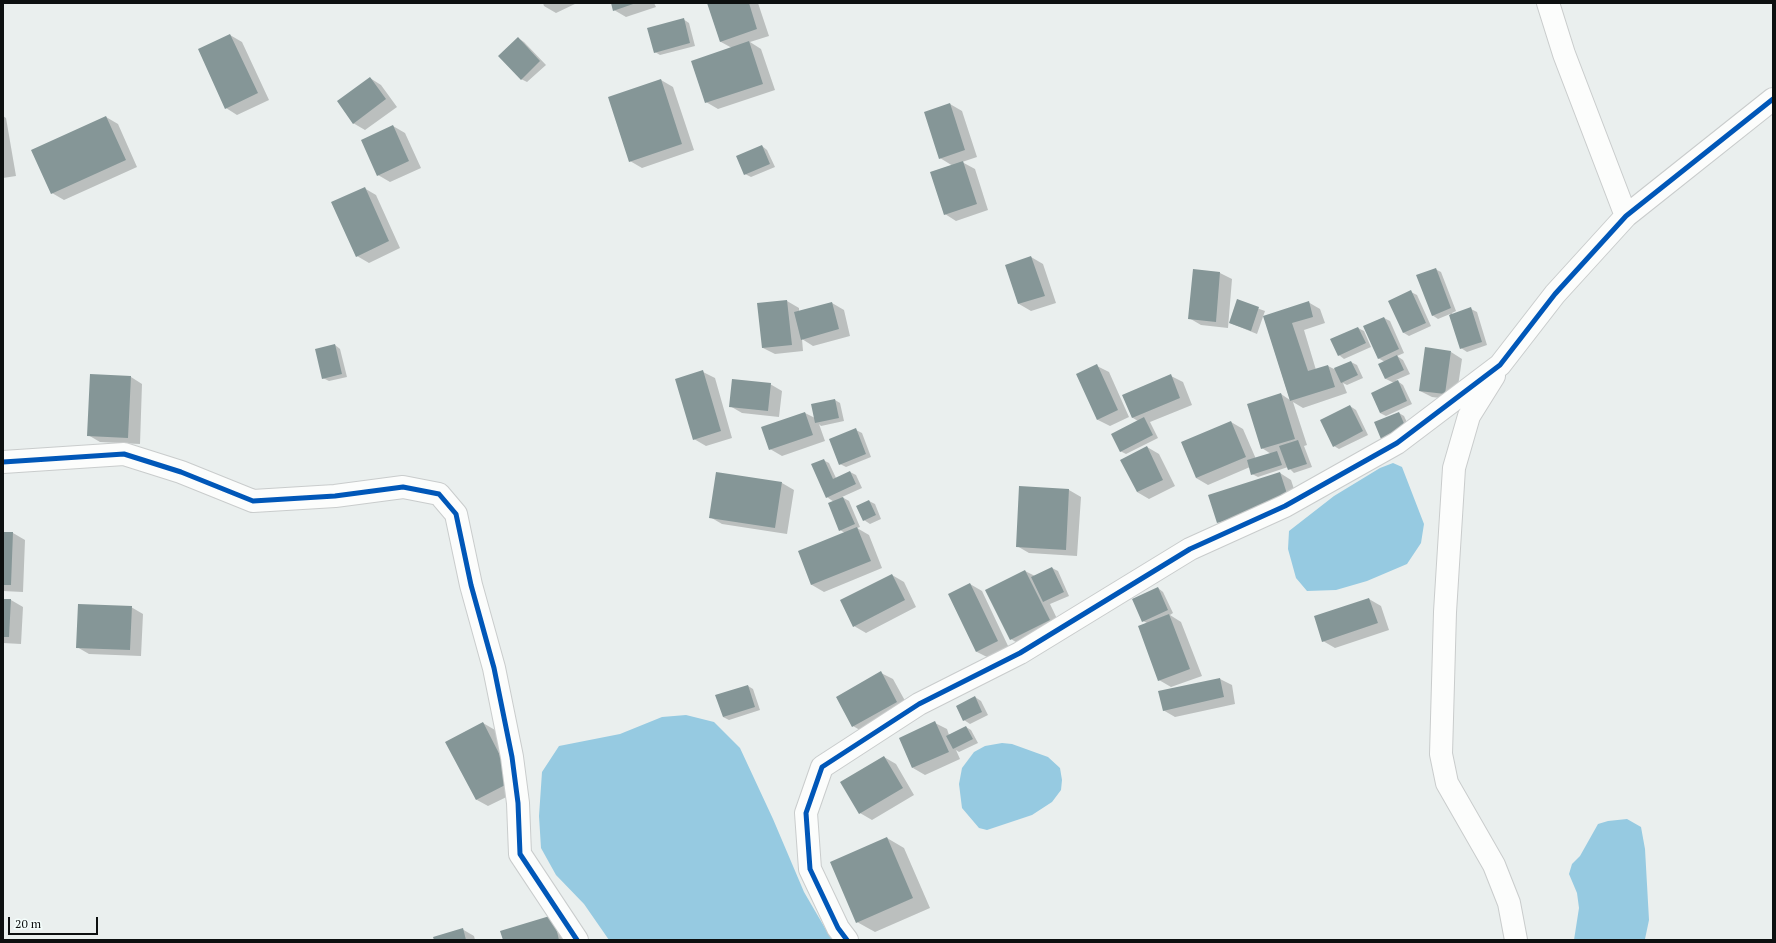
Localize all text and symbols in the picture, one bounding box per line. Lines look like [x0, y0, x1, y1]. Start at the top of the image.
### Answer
scale bar [10, 909, 100, 935]
text: 20 m [15, 916, 41, 931]

